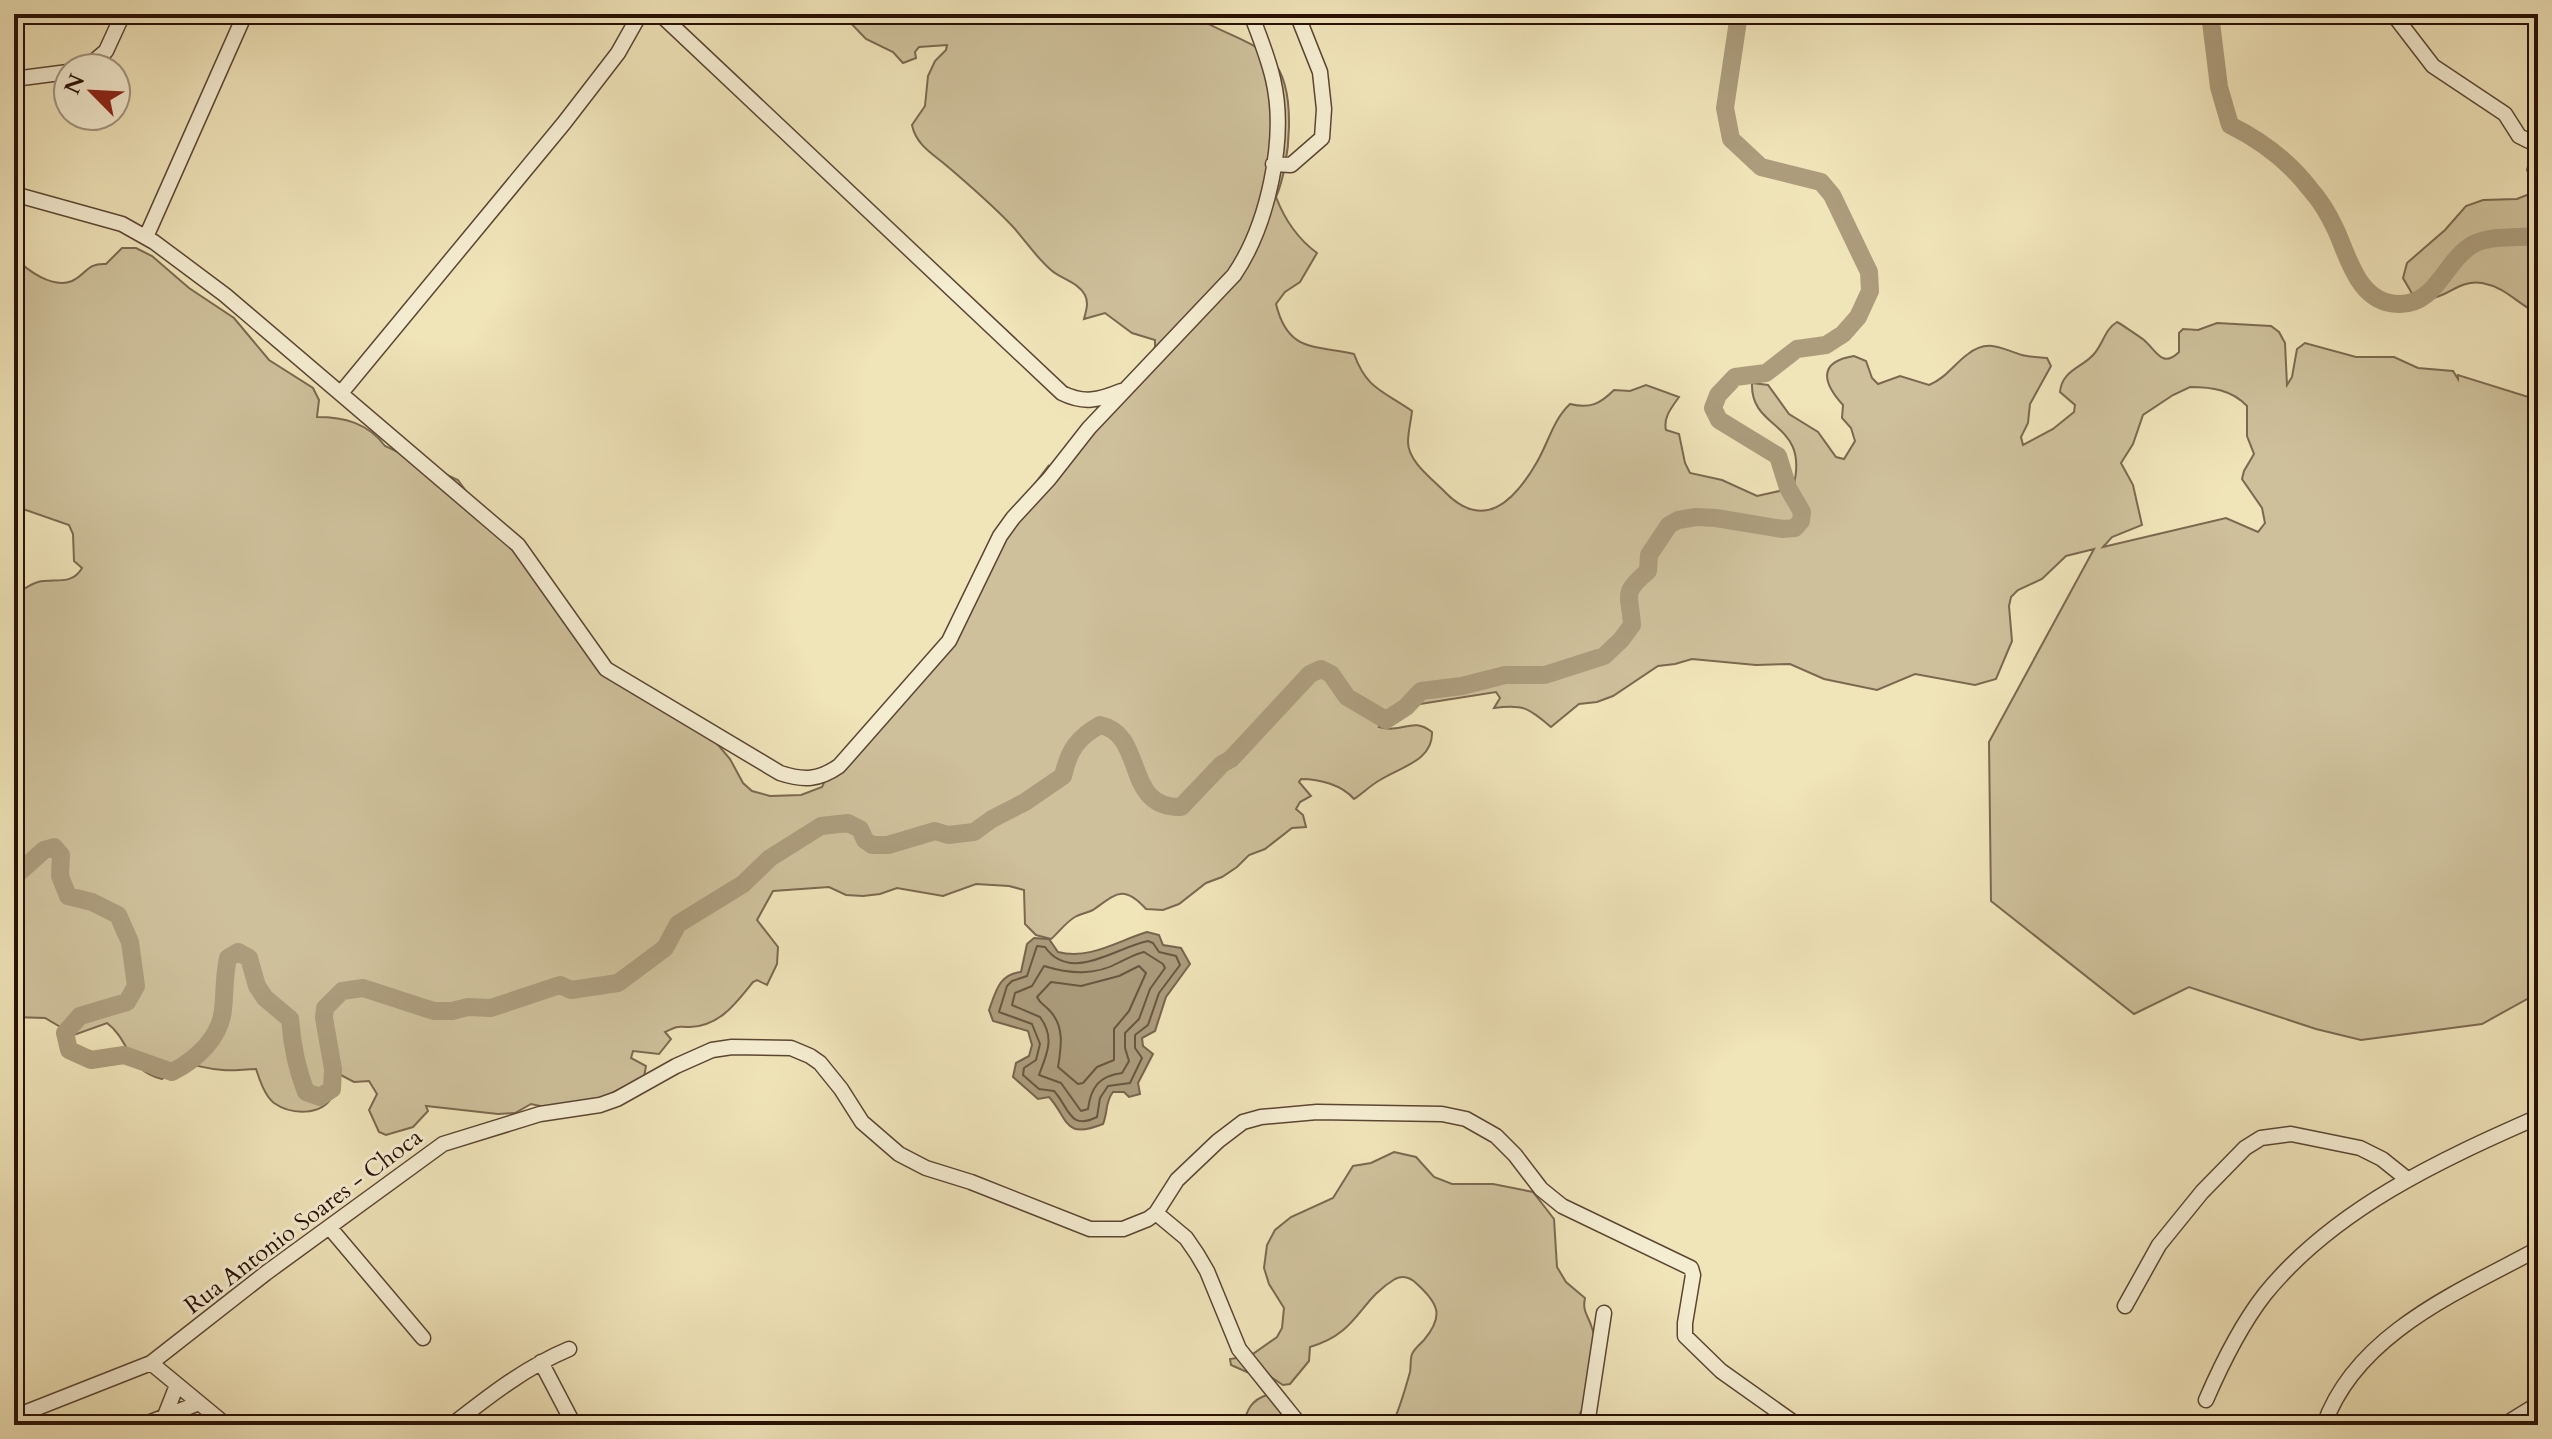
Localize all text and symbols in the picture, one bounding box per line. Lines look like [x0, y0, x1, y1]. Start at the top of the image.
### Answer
north arrow [52, 52, 132, 132]
text: N [57, 69, 92, 99]
street label: Rua Antonio Soares - Choca [178, 1121, 430, 1322]

